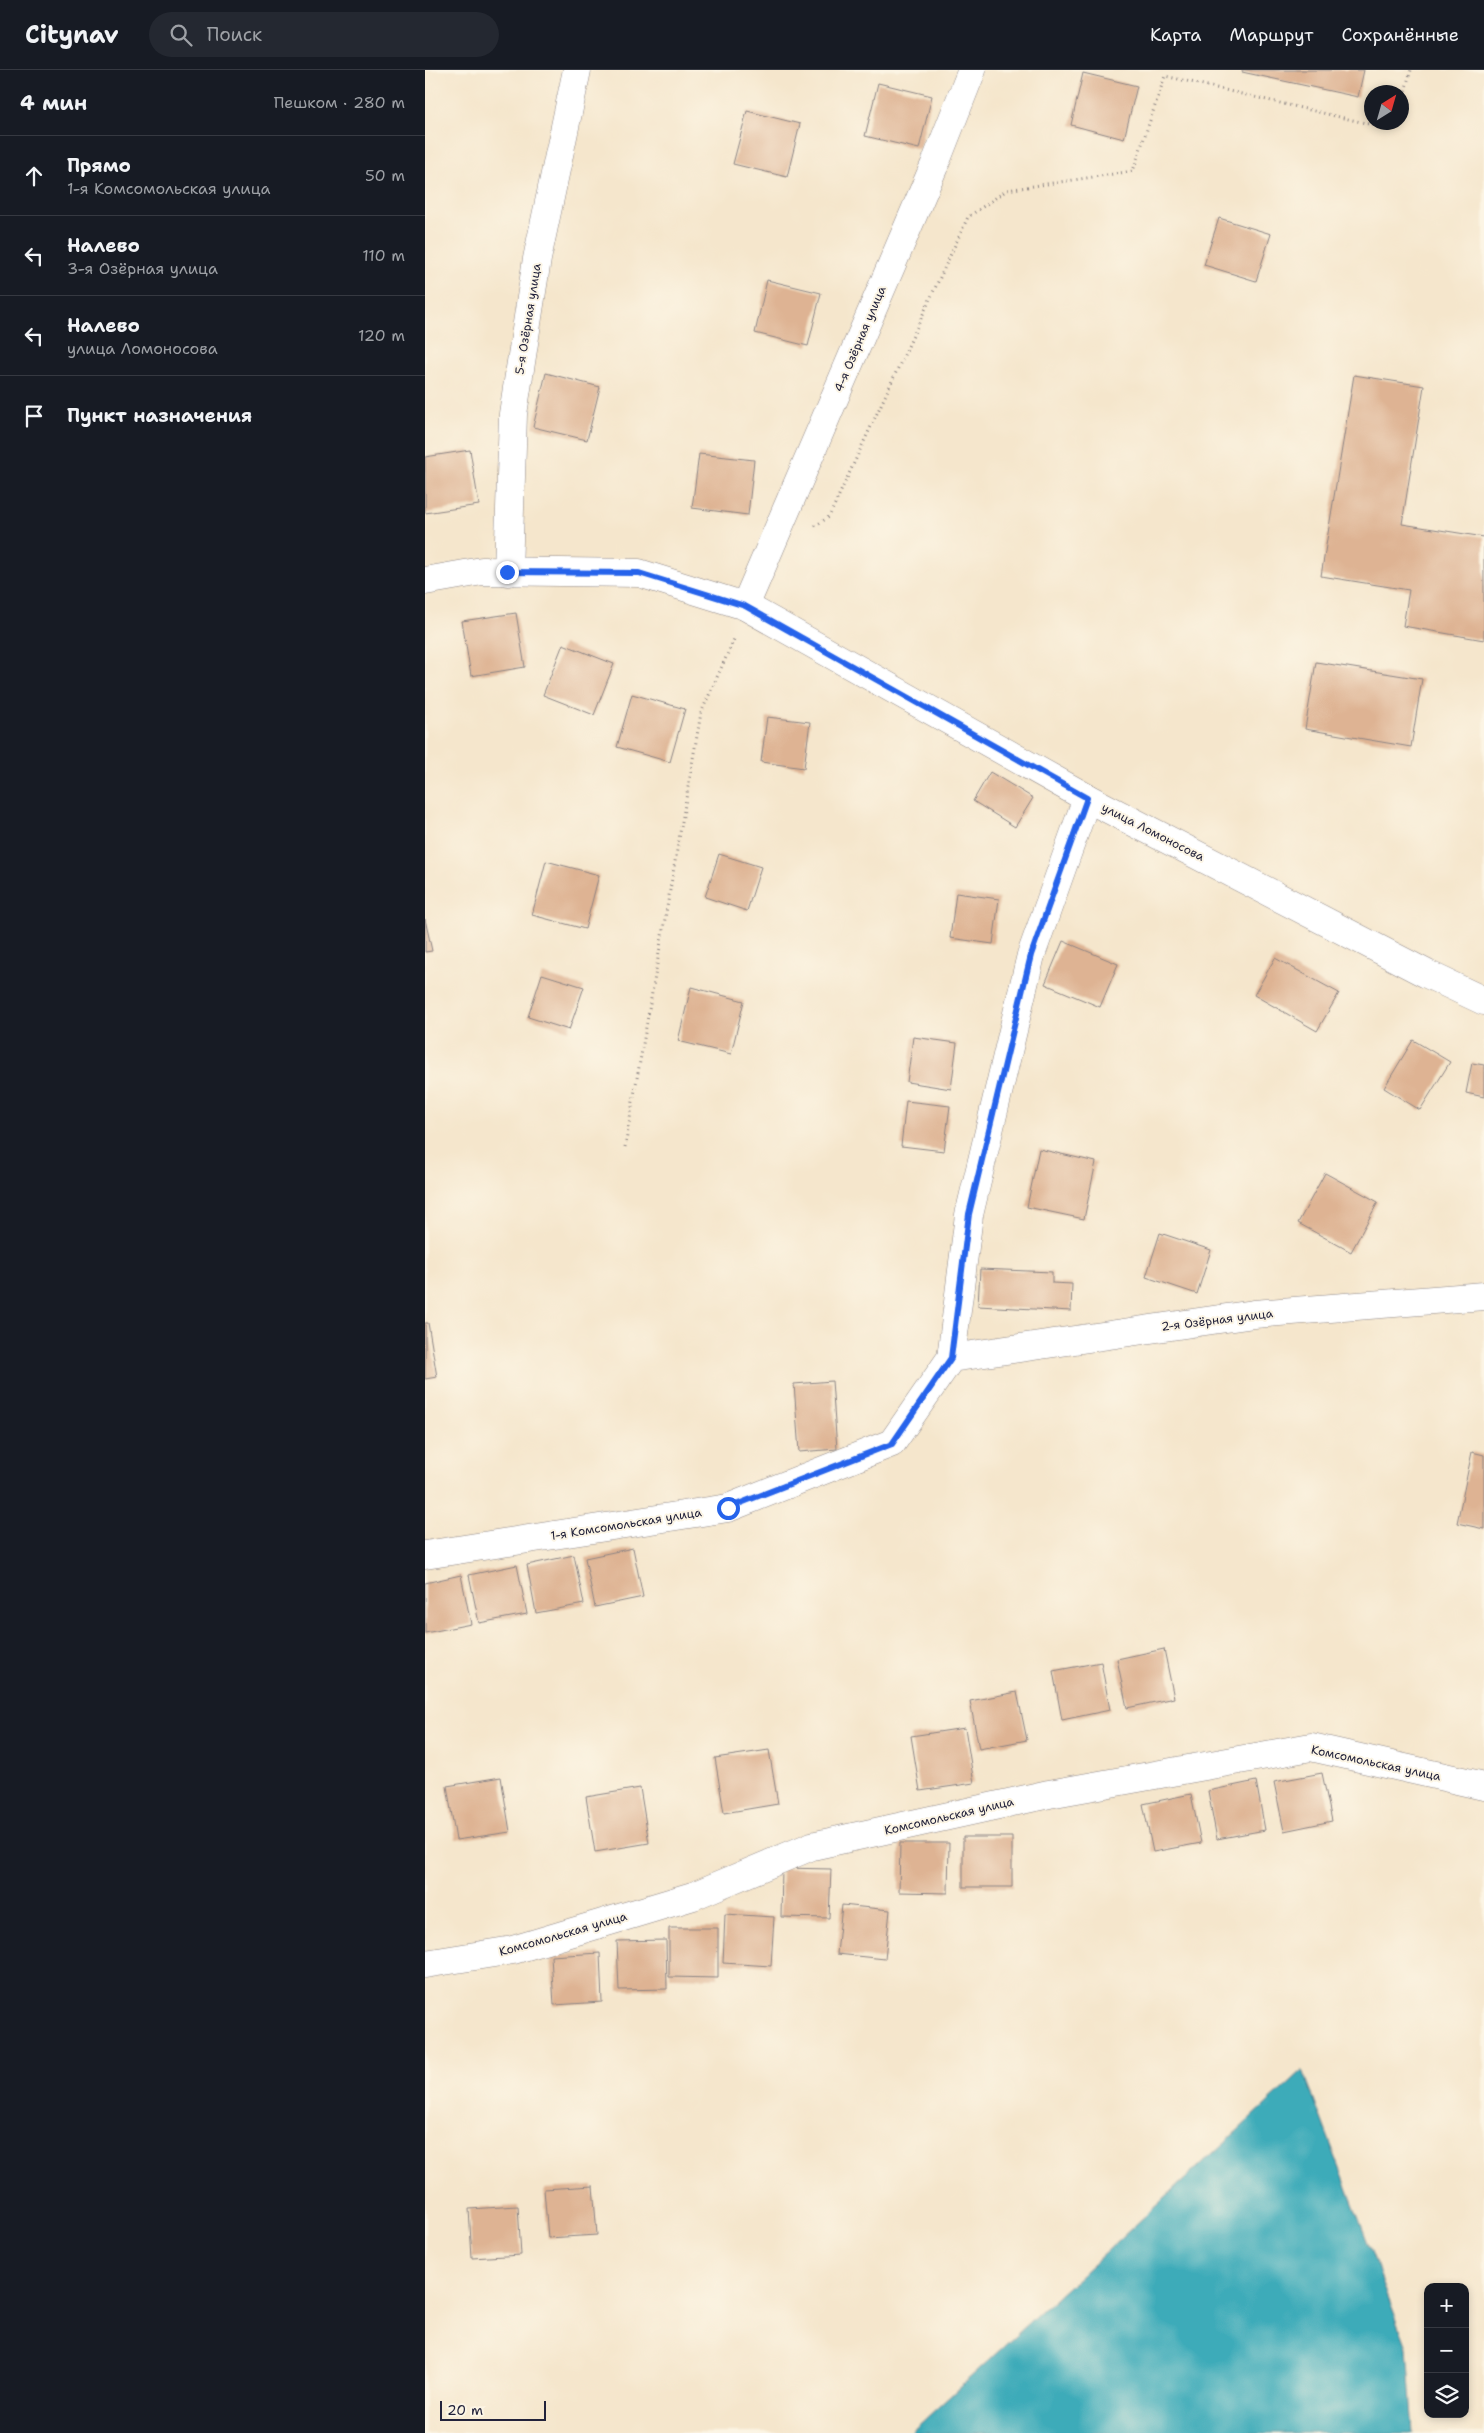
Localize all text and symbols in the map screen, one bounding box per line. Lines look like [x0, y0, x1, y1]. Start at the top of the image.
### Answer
search box [149, 12, 499, 57]
text: Citynav [25, 19, 119, 51]
icon: search [167, 21, 195, 49]
text: Поиск [207, 22, 262, 47]
text: Карта [1150, 23, 1201, 47]
text: Маршрут [1229, 23, 1313, 47]
text: Сохранённые [1341, 23, 1459, 47]
north arrow [1364, 85, 1409, 130]
text: 4 мин [20, 89, 87, 117]
text: Пешком · 280 m [274, 92, 405, 113]
text: Прямо [67, 153, 131, 178]
icon: ahead [20, 162, 48, 190]
text: 50 m [365, 165, 405, 186]
text: 1-я Комсомольская улица [67, 178, 271, 199]
text: Налево [67, 233, 140, 258]
icon: left [20, 242, 48, 270]
text: 110 m [362, 245, 405, 266]
text: 3-я Озёрная улица [67, 258, 218, 279]
street label: 5-я Озёрная улица [511, 262, 545, 376]
street label: 4-я Озёрная улица [830, 283, 890, 394]
text: Налево [67, 313, 140, 338]
icon: left [20, 322, 48, 350]
text: 120 m [358, 325, 405, 346]
text: улица Ломоносова [67, 338, 218, 359]
icon: arrive [20, 402, 48, 430]
text: Пункт назначения [67, 403, 252, 428]
route end [496, 561, 519, 584]
street label: улица Ломоносова [1099, 799, 1207, 865]
street label: 2-я Озёрная улица [1160, 1305, 1274, 1335]
route start [717, 1497, 740, 1520]
street label: 1-я Комсомольская улица [549, 1504, 703, 1544]
street label: Комсомольская улица [1310, 1741, 1443, 1785]
street label: Комсомольская улица [883, 1793, 1016, 1839]
street label: Комсомольская улица [497, 1908, 629, 1960]
map controls [1424, 2283, 1469, 2418]
button: + [1424, 2283, 1469, 2328]
button: − [1424, 2328, 1469, 2373]
button: layers [1424, 2373, 1469, 2418]
scale bar [440, 2398, 546, 2421]
text: 20 m [447, 2401, 483, 2419]

